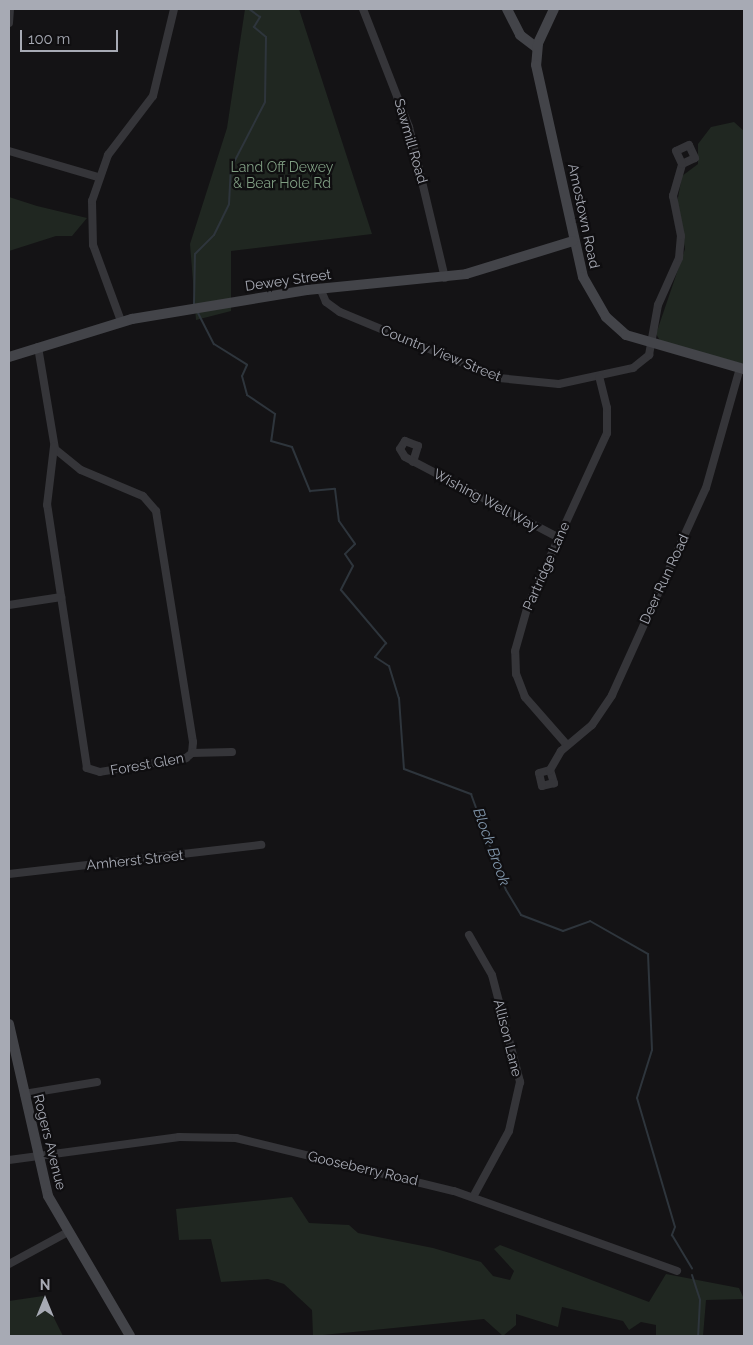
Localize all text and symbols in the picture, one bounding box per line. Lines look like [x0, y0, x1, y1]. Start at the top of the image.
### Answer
scale bar [22, 20, 120, 52]
text: 100 m [28, 30, 70, 48]
street label: Sawmill Road [391, 96, 431, 186]
park label: Land Off Dewey & Bear Hole Rd [230, 159, 334, 192]
street label: Amostown Road [565, 162, 603, 270]
street label: Dewey Street [244, 266, 332, 294]
street label: Country View Street [378, 321, 504, 385]
street label: Wishing Well Way [430, 465, 542, 535]
street label: Partridge Lane [519, 519, 573, 613]
street label: Deer Run Road [636, 531, 692, 627]
street label: Forest Glen [109, 749, 185, 779]
water label: Block Brook [469, 806, 513, 888]
street label: Amherst Street [86, 847, 184, 873]
street label: Allison Lane [490, 998, 526, 1078]
street label: Rogers Avenue [30, 1092, 70, 1192]
street label: Gooseberry Road [306, 1147, 420, 1189]
north arrow [20, 1275, 70, 1325]
text: N [40, 1277, 50, 1293]

